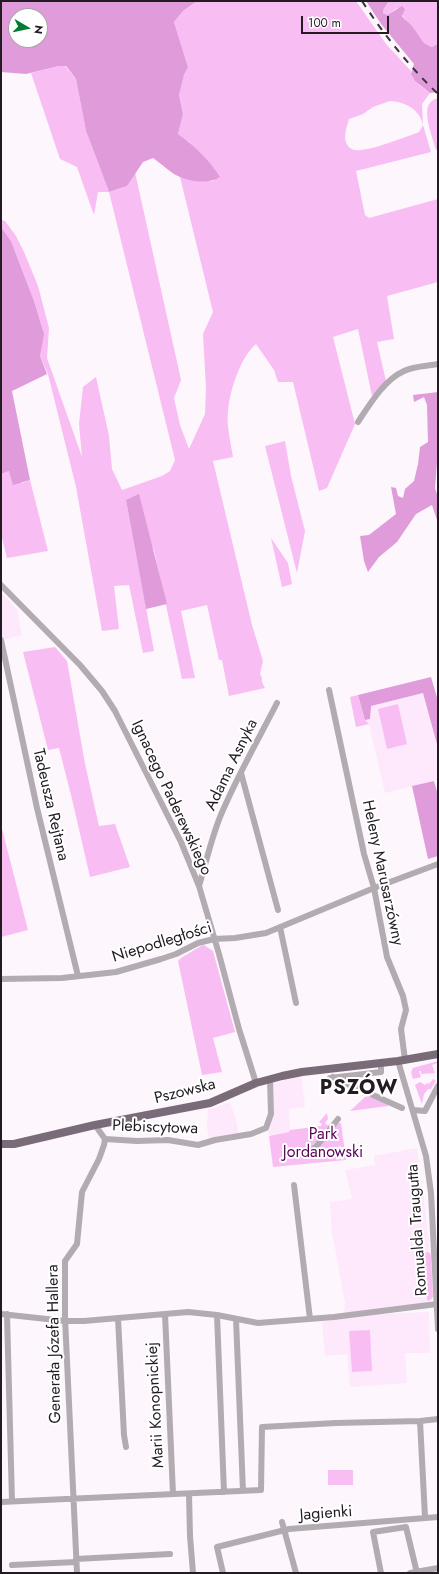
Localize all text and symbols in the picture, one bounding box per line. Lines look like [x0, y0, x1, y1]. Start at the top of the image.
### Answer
north arrow [8, 8, 48, 48]
scale bar [303, 8, 391, 34]
text: 100 m [308, 14, 341, 32]
text: N [30, 24, 47, 35]
street label: Adama Asnyka [202, 716, 262, 814]
street label: Ignacego Paderewskiego [127, 717, 215, 879]
street label: Tadeusza Rejtana [28, 747, 72, 863]
street label: Heleny Marusarzówny [357, 798, 407, 948]
street label: Niepodległości [110, 919, 214, 967]
street label: Pszowska [152, 1075, 218, 1109]
district label: PSZÓW [320, 1077, 398, 1101]
street label: Plebiscytowa [112, 1117, 198, 1139]
park label: Park Jordanowski [283, 1125, 363, 1163]
street label: Romualda Traugutta [404, 1163, 432, 1297]
street label: Generała Józefa Hallera [44, 1264, 66, 1424]
street label: Marii Konopnickiej [143, 1341, 169, 1469]
street label: Jagienki [299, 1503, 353, 1525]

